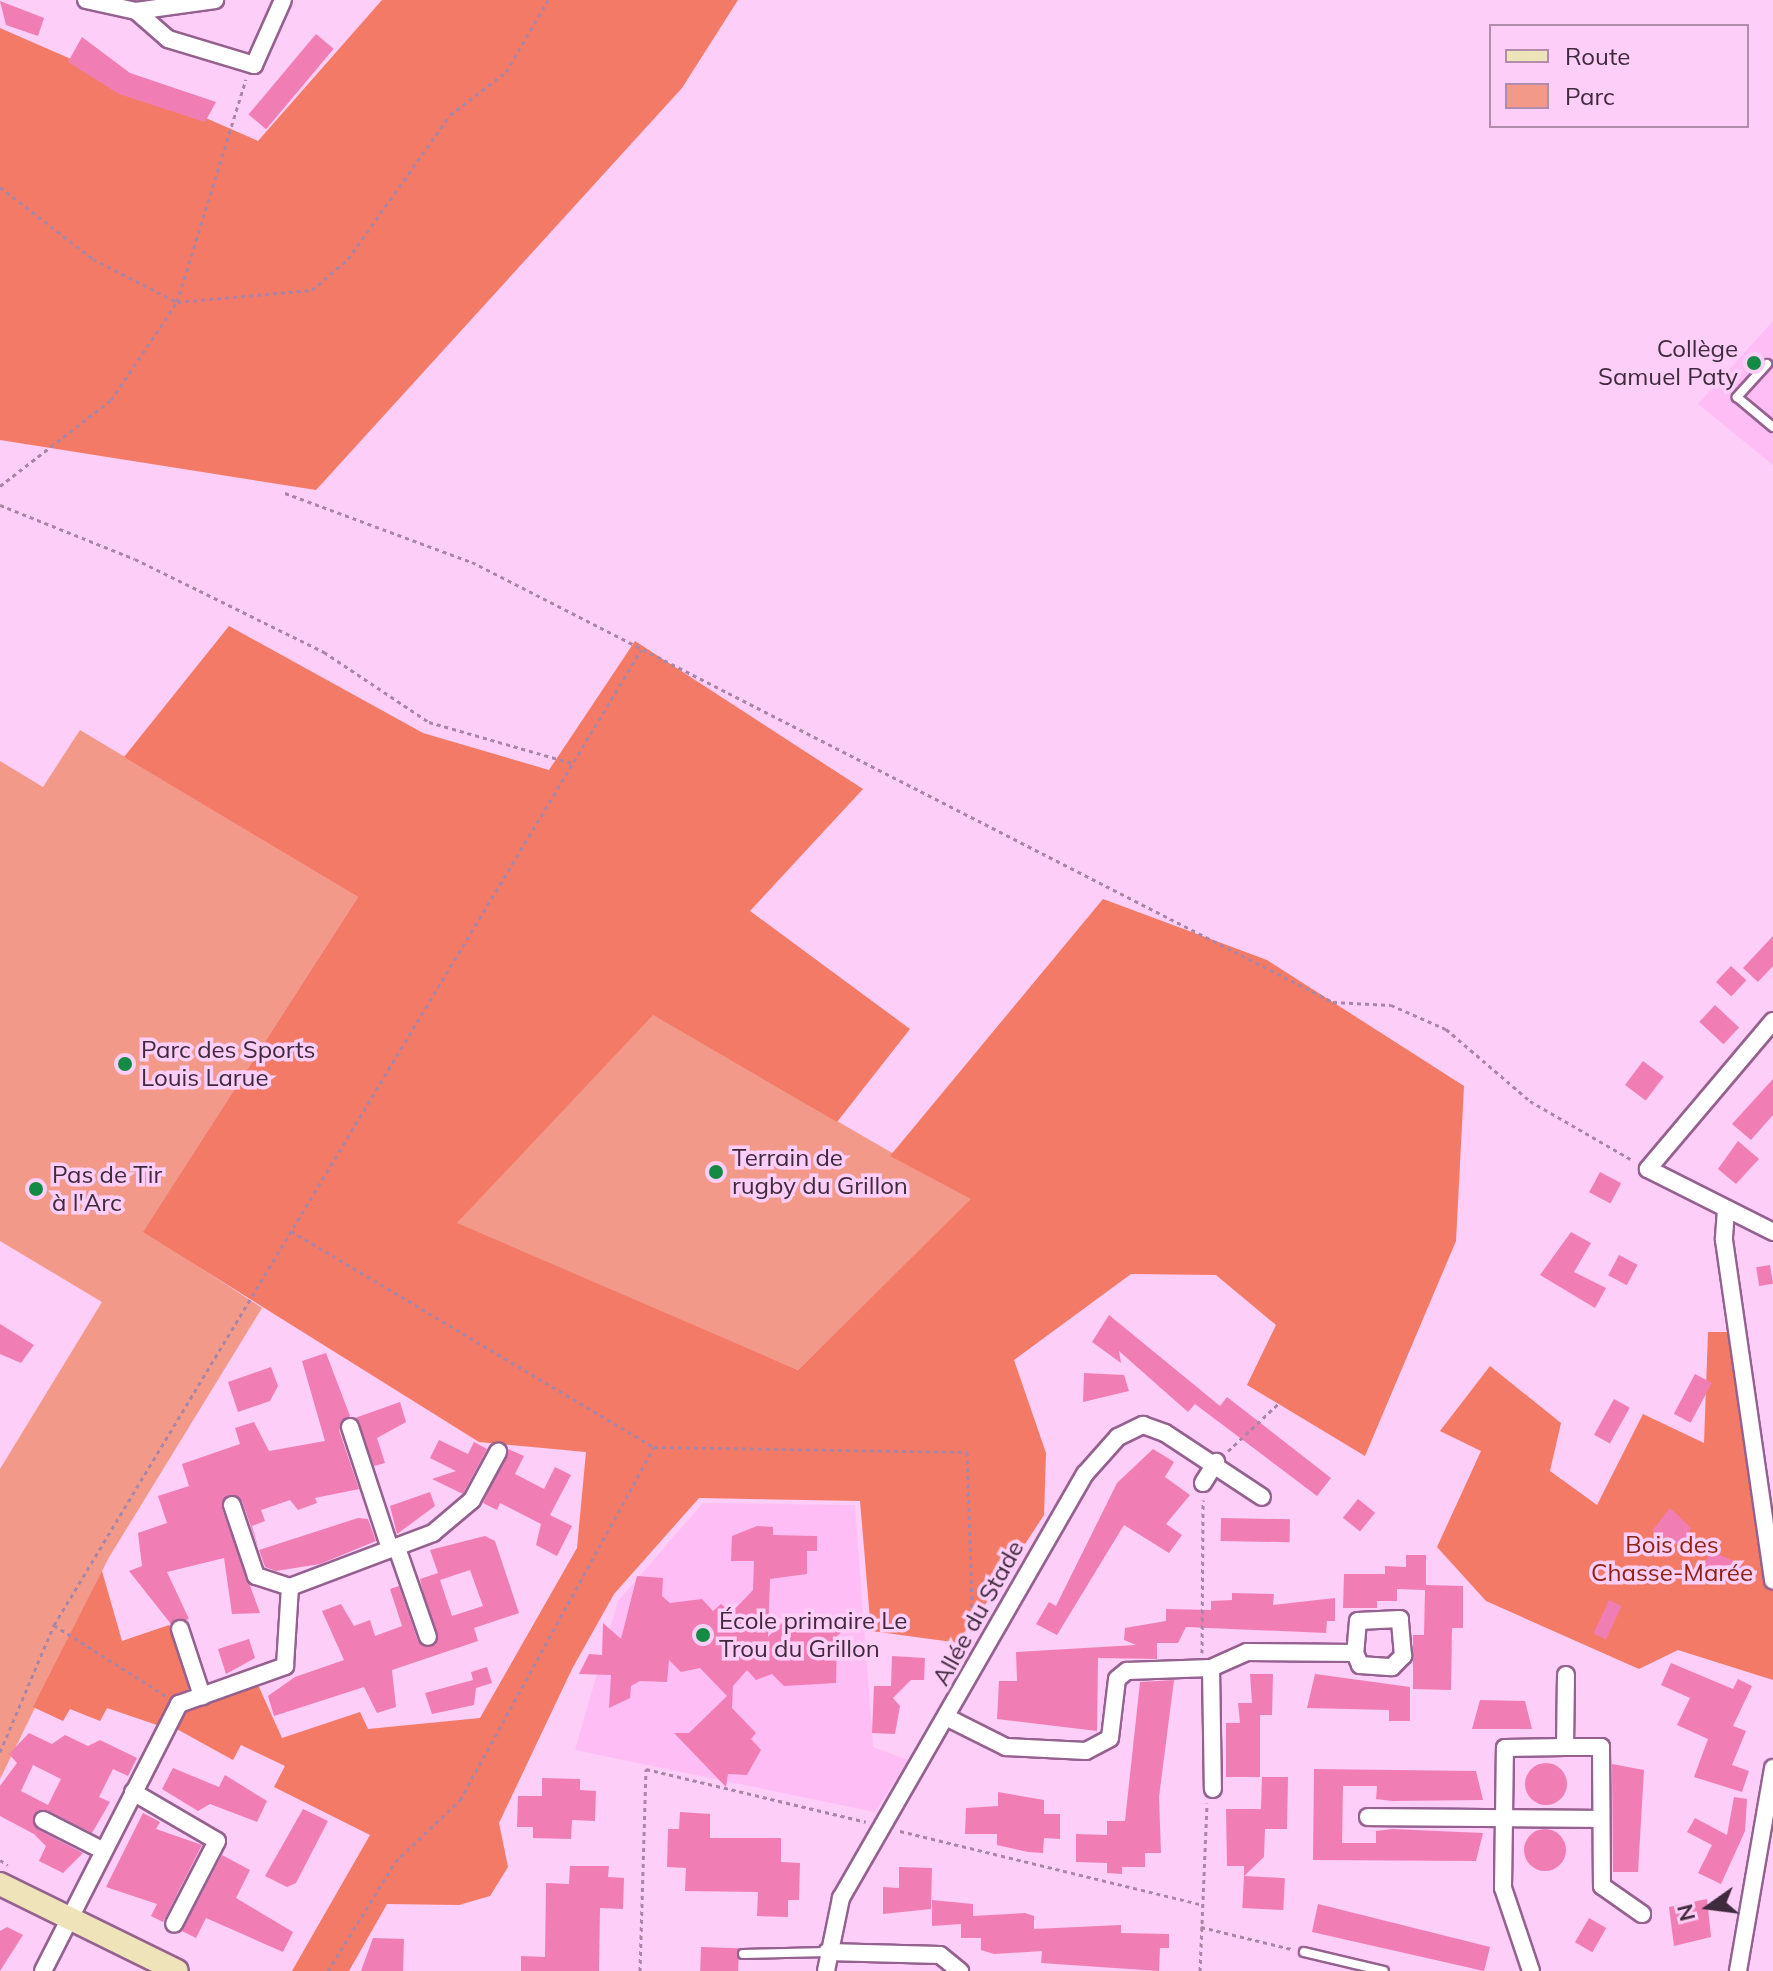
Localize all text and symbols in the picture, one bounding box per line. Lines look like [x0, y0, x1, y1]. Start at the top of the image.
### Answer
legend [1489, 24, 1749, 128]
text: Route [1565, 41, 1630, 71]
text: Parc [1565, 81, 1615, 111]
place label: Collège Samuel Paty [1598, 335, 1738, 391]
marker: Collège Samuel Paty [1745, 354, 1763, 372]
place label: Parc des Sports Louis Larue [141, 1036, 315, 1092]
marker: Parc des Sports Louis Larue [116, 1055, 134, 1073]
place label: Terrain de rugby du Grillon [732, 1144, 908, 1200]
place label: Pas de Tir à l'Arc [52, 1161, 162, 1217]
marker: Terrain de rugby du Grillon [707, 1163, 725, 1181]
marker: Pas de Tir à l'Arc [27, 1180, 45, 1198]
park label: Bois des Chasse-Marée [1591, 1531, 1753, 1587]
street label: Allée du Stade [926, 1536, 1030, 1690]
place label: École primaire Le Trou du Grillon [719, 1607, 907, 1663]
marker: École primaire Le Trou du Grillon [694, 1626, 712, 1644]
north arrow [1669, 1867, 1749, 1947]
text: N [1670, 1901, 1701, 1924]

